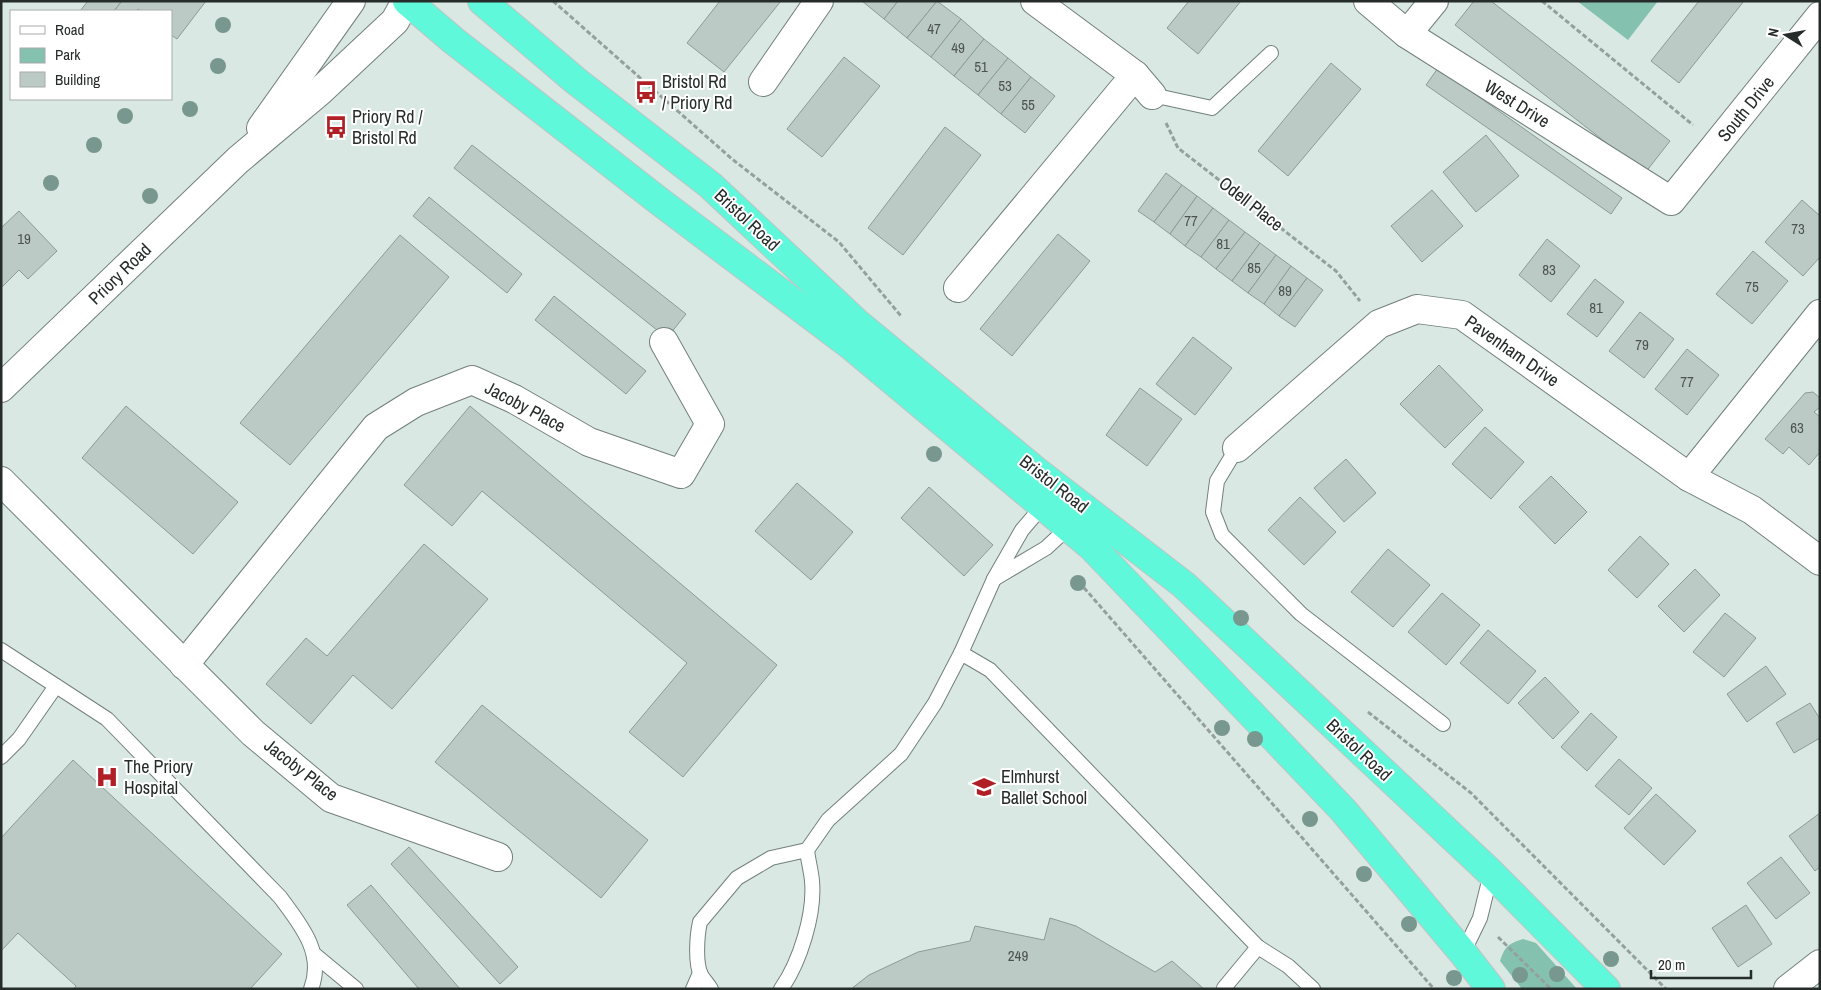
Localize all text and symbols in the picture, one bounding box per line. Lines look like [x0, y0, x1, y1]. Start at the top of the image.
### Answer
legend [10, 10, 172, 100]
north arrow [1761, 10, 1811, 60]
house number: 47 [927, 18, 941, 39]
text: Road [55, 19, 84, 40]
text: N [1764, 27, 1783, 38]
house number: 49 [951, 37, 965, 58]
text: Park [55, 44, 81, 65]
house number: 51 [974, 56, 988, 77]
text: Building [55, 69, 100, 90]
place label: Bristol Rd / Priory Rd [662, 69, 733, 115]
street label: South Drive [1711, 71, 1780, 147]
street label: West Drive [1480, 74, 1555, 133]
house number: 53 [998, 75, 1012, 96]
bus stop icon: Bristol Rd / Priory Rd [633, 79, 659, 105]
house number: 55 [1021, 94, 1035, 115]
place label: Priory Rd / Bristol Rd [352, 104, 423, 150]
bus stop icon: Priory Rd / Bristol Rd [323, 114, 349, 140]
street label: Odell Place [1214, 171, 1289, 237]
street label: Bristol Road [709, 183, 786, 256]
house number: 77 [1184, 210, 1198, 231]
house number: 73 [1791, 218, 1805, 239]
house number: 19 [17, 228, 31, 249]
house number: 81 [1216, 233, 1230, 254]
street label: Priory Road [83, 237, 157, 310]
house number: 85 [1247, 257, 1261, 278]
house number: 83 [1542, 259, 1556, 280]
house number: 75 [1745, 276, 1759, 297]
house number: 89 [1278, 280, 1292, 301]
house number: 81 [1589, 297, 1603, 318]
street label: Pavenham Drive [1460, 309, 1564, 392]
house number: 79 [1635, 334, 1649, 355]
house number: 77 [1680, 371, 1694, 392]
street label: Jacoby Place [481, 375, 570, 438]
house number: 63 [1790, 417, 1804, 438]
street label: Bristol Road [1015, 449, 1094, 518]
street label: Bristol Road [1321, 713, 1398, 786]
street label: Jacoby Place [259, 733, 344, 806]
place label: The Priory Hospital [124, 754, 194, 800]
hospital icon: The Priory Hospital [94, 764, 120, 790]
place label: Elmhurst Ballet School [1001, 764, 1087, 810]
school or university icon: Elmhurst Ballet School [971, 774, 997, 800]
house number: 249 [1008, 945, 1028, 966]
scale bar [1651, 948, 1751, 980]
text: 20 m [1658, 954, 1685, 975]

